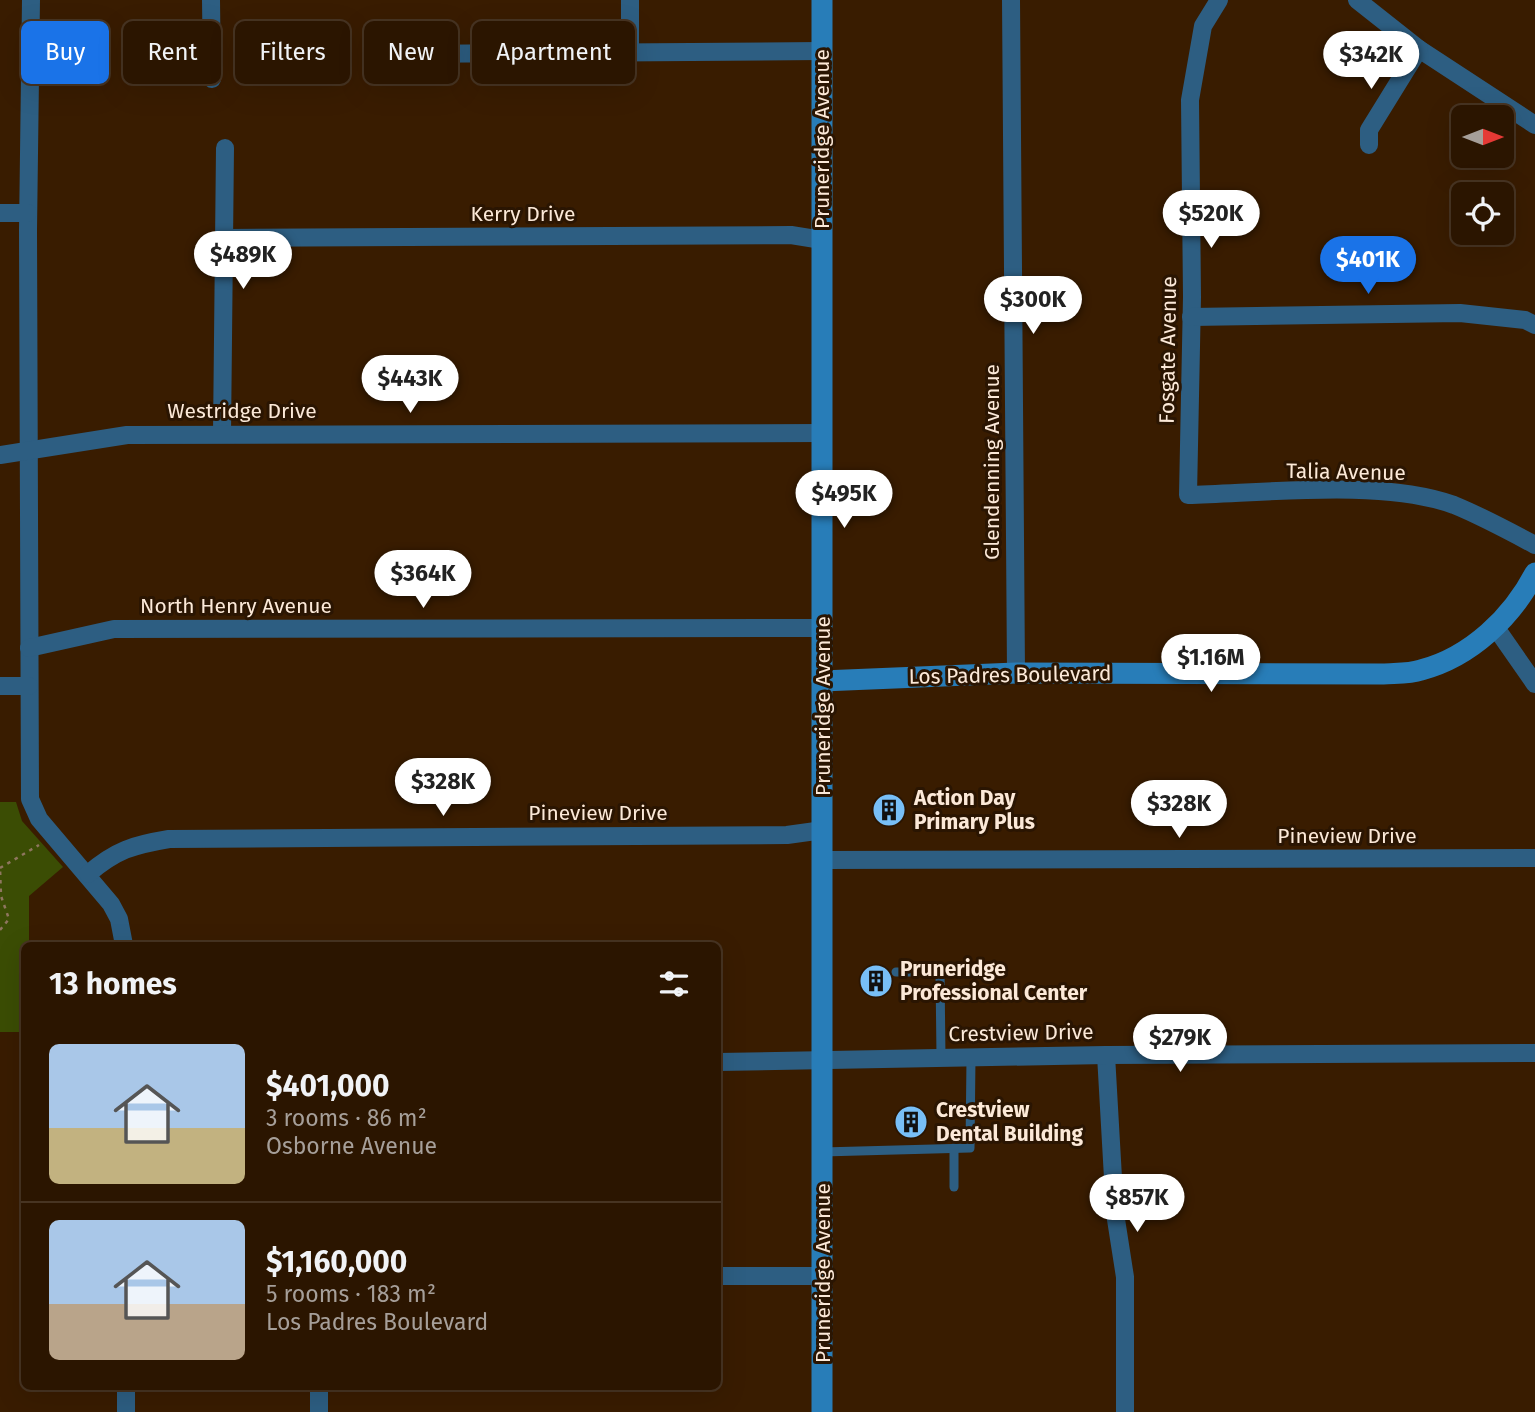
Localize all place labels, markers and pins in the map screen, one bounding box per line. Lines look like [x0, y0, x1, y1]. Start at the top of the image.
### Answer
pin: $342K [1322, 32, 1420, 91]
pin: $520K [1162, 190, 1260, 250]
pin: $489K [194, 232, 292, 291]
pin: $401K [1319, 236, 1417, 296]
pin: $300K [984, 276, 1082, 336]
pin: $443K [361, 356, 459, 415]
pin: $495K [795, 470, 893, 530]
pin: $364K [374, 550, 472, 610]
pin: $1.16M [1154, 634, 1268, 694]
pin: $328K [394, 758, 492, 818]
pin: $328K [1130, 780, 1228, 840]
place label: Action Day Primary Plus [913, 785, 1035, 835]
building icon: Action Day Primary Plus [870, 791, 908, 829]
place label: Pruneridge Professional Center [900, 956, 1088, 1006]
building icon: Pruneridge Professional Center [857, 962, 895, 1000]
pin: $279K [1131, 1014, 1229, 1074]
place label: Crestview Dental Building [936, 1097, 1083, 1147]
building icon: Crestview Dental Building [892, 1103, 930, 1141]
pin: $857K [1088, 1174, 1186, 1234]

